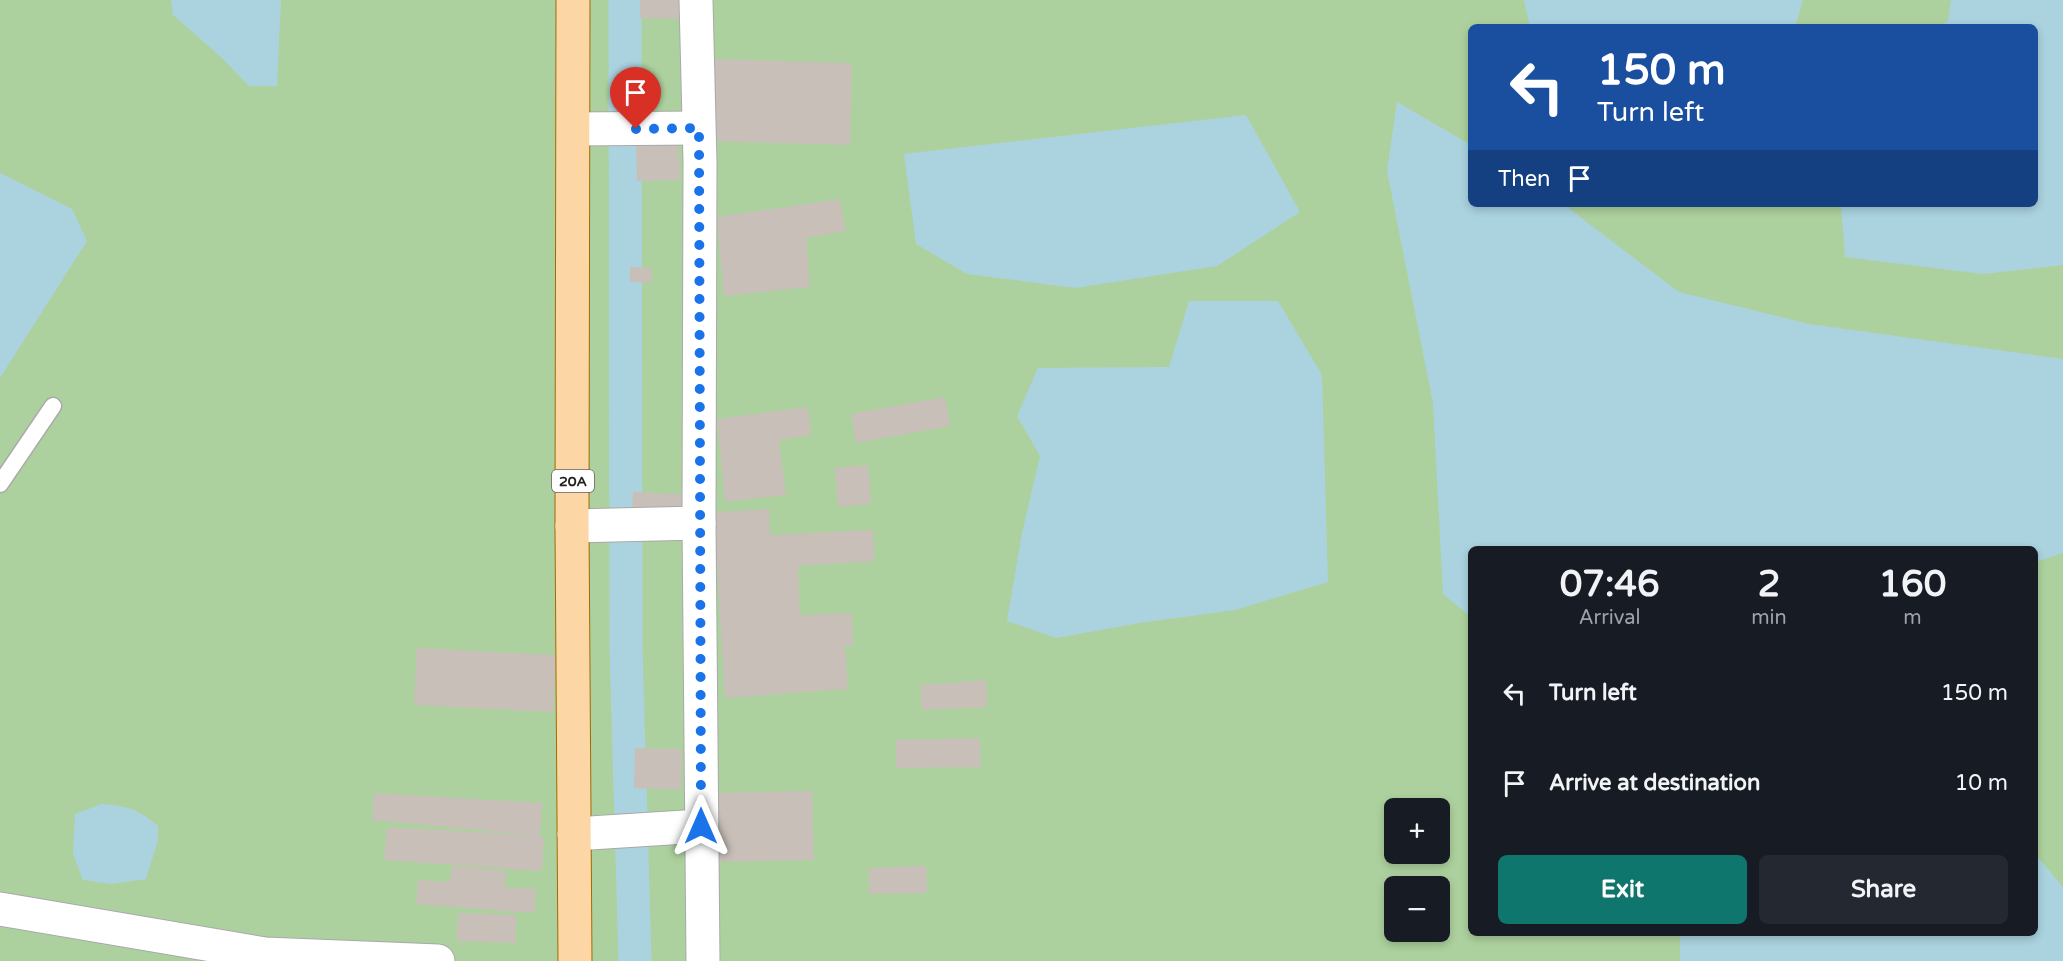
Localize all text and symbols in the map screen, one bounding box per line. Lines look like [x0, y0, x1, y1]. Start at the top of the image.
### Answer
text: 150 m [1597, 45, 1726, 96]
icon: left [1498, 48, 1576, 126]
pin [610, 67, 661, 129]
icon: arrive [619, 76, 652, 109]
text: Turn left [1597, 96, 1704, 129]
icon: arrive [1563, 162, 1596, 195]
text: Then [1498, 166, 1551, 192]
road number: 20A [552, 470, 594, 492]
text: 07:46 [1560, 563, 1660, 606]
text: 2 [1758, 563, 1780, 606]
text: 160 [1878, 563, 1946, 606]
text: Arrival [1579, 606, 1641, 630]
text: min [1751, 606, 1787, 630]
text: m [1903, 606, 1922, 630]
icon: left [1498, 677, 1531, 710]
text: Turn left [1549, 680, 1637, 706]
text: 150 m [1941, 680, 2008, 706]
icon: arrive [1498, 767, 1531, 800]
text: Arrive at destination [1549, 770, 1760, 796]
text: 10 m [1954, 770, 2008, 796]
position arrow [669, 794, 733, 858]
map controls [1384, 798, 1450, 942]
button: + [1384, 798, 1450, 864]
button: Exit [1498, 855, 1747, 924]
button: Share [1759, 855, 2008, 924]
button: − [1384, 876, 1450, 942]

